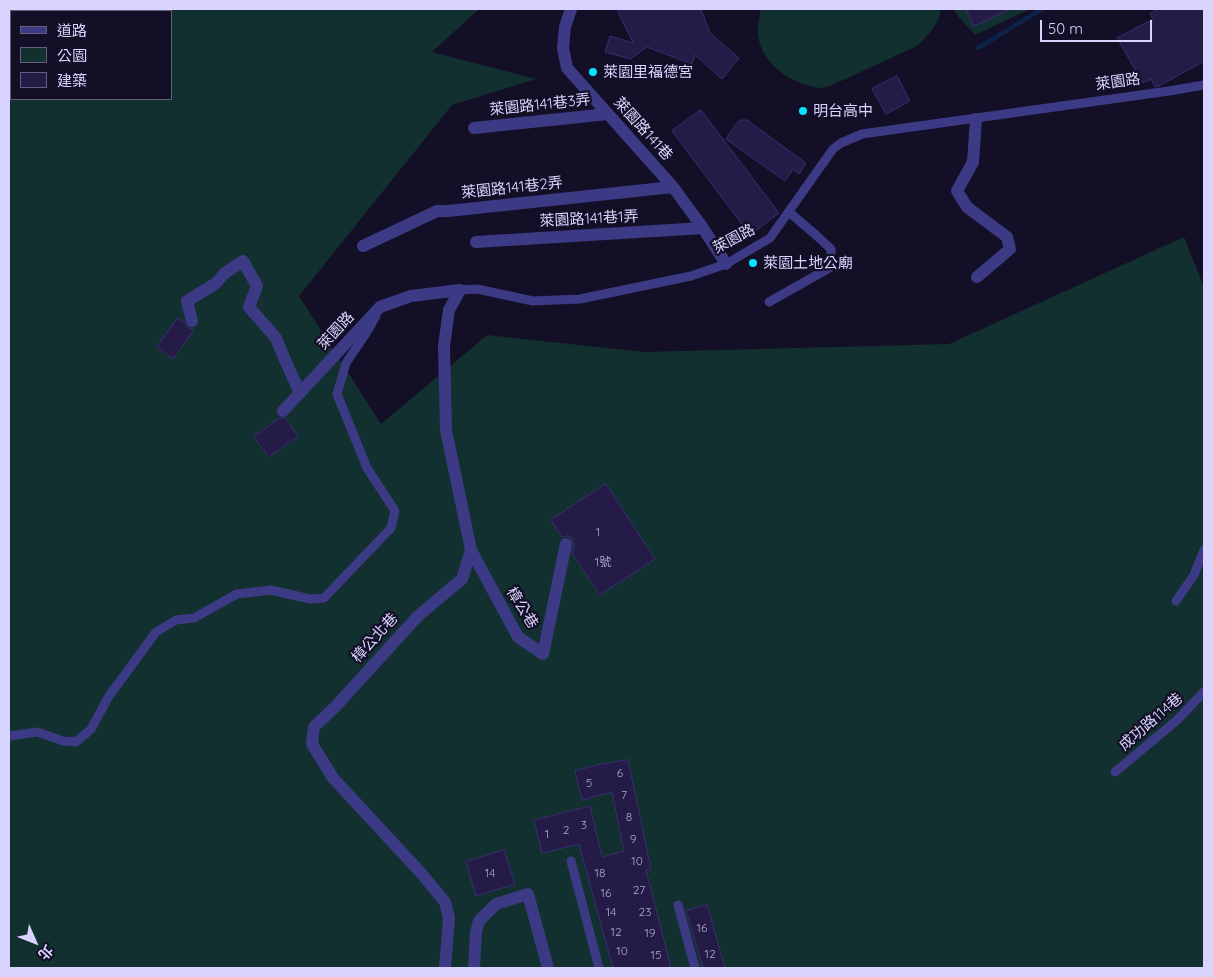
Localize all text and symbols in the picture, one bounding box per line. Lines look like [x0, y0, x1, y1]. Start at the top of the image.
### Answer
legend [10, 10, 172, 100]
scale bar [1043, 10, 1156, 42]
text: 50 m [1048, 19, 1083, 38]
text: 道路 [57, 21, 87, 40]
text: 公園 [57, 46, 87, 65]
place label: 萊園里福德宮 [603, 63, 693, 81]
marker: 萊園里福德宮 [587, 66, 599, 78]
street label: 萊園路 [1094, 70, 1142, 94]
text: 建築 [57, 71, 87, 90]
street label: 萊園路141巷3弄 [489, 91, 591, 119]
street label: 萊園路141巷 [610, 94, 676, 164]
place label: 明台高中 [813, 102, 873, 120]
marker: 明台高中 [797, 105, 809, 117]
street label: 萊園路141巷2弄 [460, 174, 564, 202]
street label: 萊園路141巷1弄 [539, 207, 639, 231]
street label: 萊園路 [710, 220, 758, 258]
place label: 萊園土地公廟 [763, 254, 853, 272]
marker: 萊園土地公廟 [747, 257, 759, 269]
street label: 萊園路 [314, 308, 358, 354]
house number: 1 [596, 525, 600, 539]
house number: 1號 [595, 555, 611, 569]
street label: 樟公巷 [502, 584, 542, 632]
street label: 樟公北巷 [348, 610, 402, 666]
street label: 成功路114巷 [1115, 689, 1187, 755]
house number: 6 [617, 766, 623, 780]
house number: 5 [586, 776, 592, 790]
house number: 7 [621, 788, 627, 802]
house number: 8 [626, 810, 632, 824]
house number: 3 [581, 818, 587, 832]
house number: 2 [563, 823, 569, 837]
house number: 1 [545, 827, 549, 841]
house number: 9 [630, 832, 636, 846]
house number: 10 [631, 854, 643, 868]
house number: 14 [485, 866, 495, 880]
house number: 18 [595, 866, 605, 880]
house number: 27 [633, 883, 645, 897]
house number: 16 [601, 886, 611, 900]
house number: 14 [606, 905, 616, 919]
house number: 23 [639, 905, 651, 919]
north arrow [10, 917, 60, 967]
house number: 16 [697, 921, 707, 935]
house number: 12 [610, 925, 622, 939]
house number: 19 [644, 926, 656, 940]
text: 北 [34, 941, 57, 964]
house number: 10 [616, 944, 628, 958]
house number: 12 [704, 947, 716, 961]
house number: 15 [651, 948, 661, 962]

